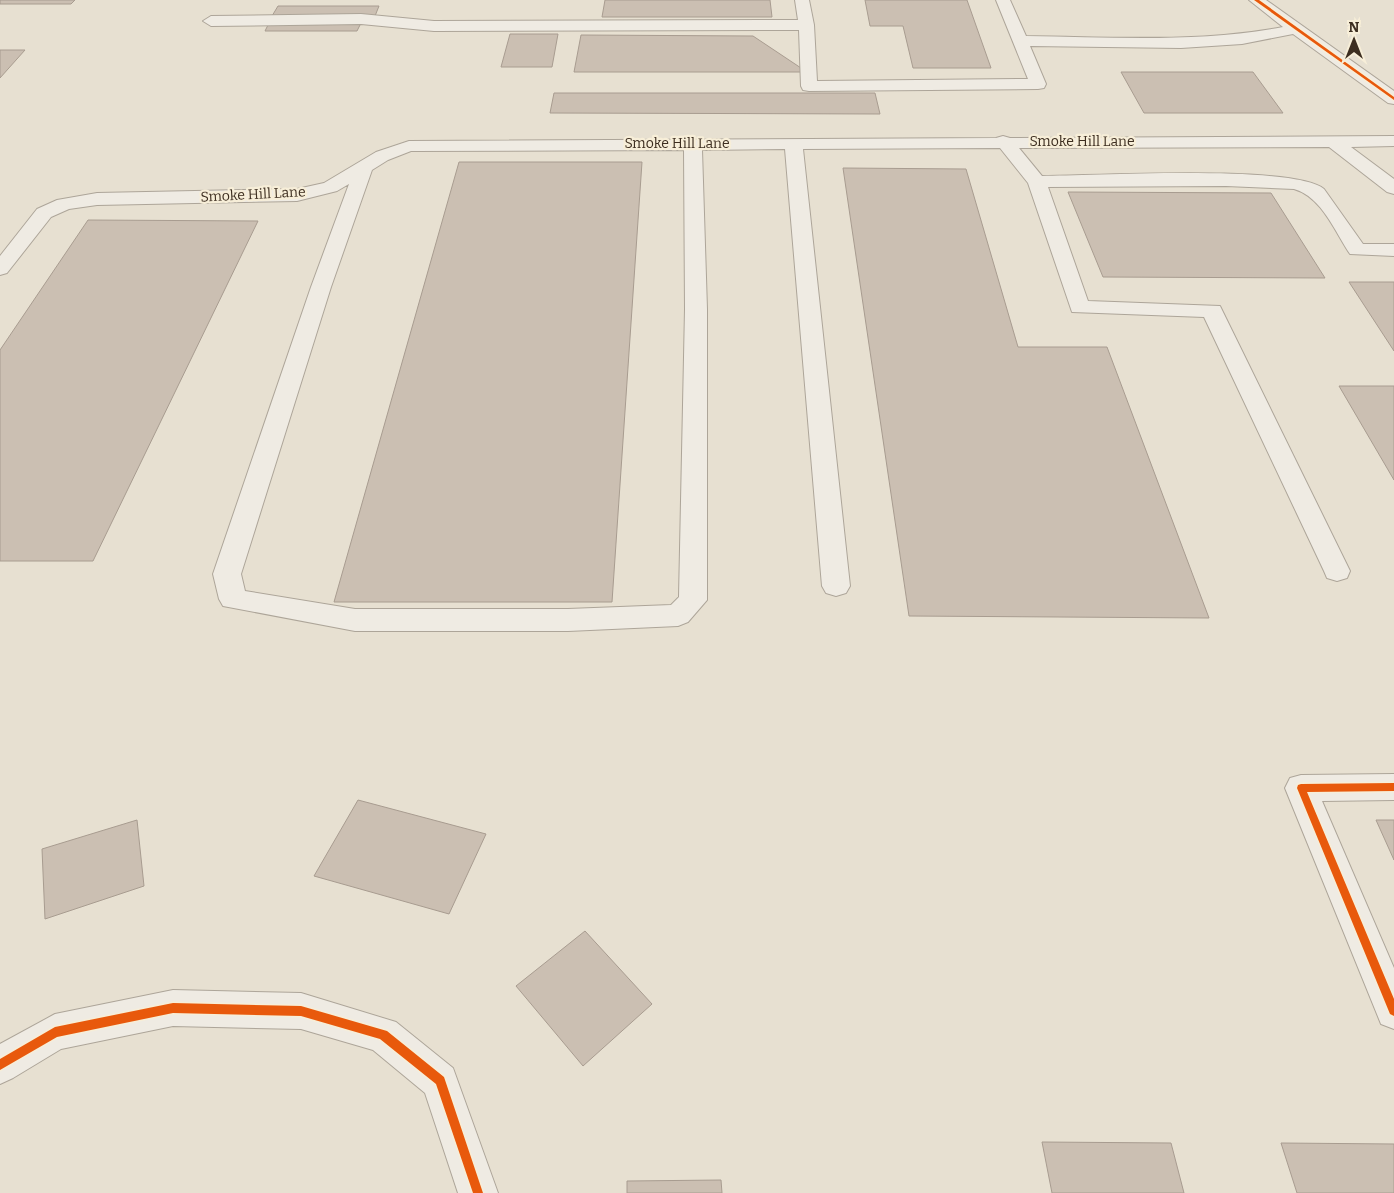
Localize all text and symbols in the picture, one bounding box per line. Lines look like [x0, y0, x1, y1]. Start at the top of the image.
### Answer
north arrow [1329, 15, 1379, 65]
text: N [1349, 19, 1360, 36]
street label: Smoke Hill Lane [1029, 133, 1135, 150]
street label: Smoke Hill Lane [624, 135, 730, 152]
street label: Smoke Hill Lane [200, 183, 306, 206]

